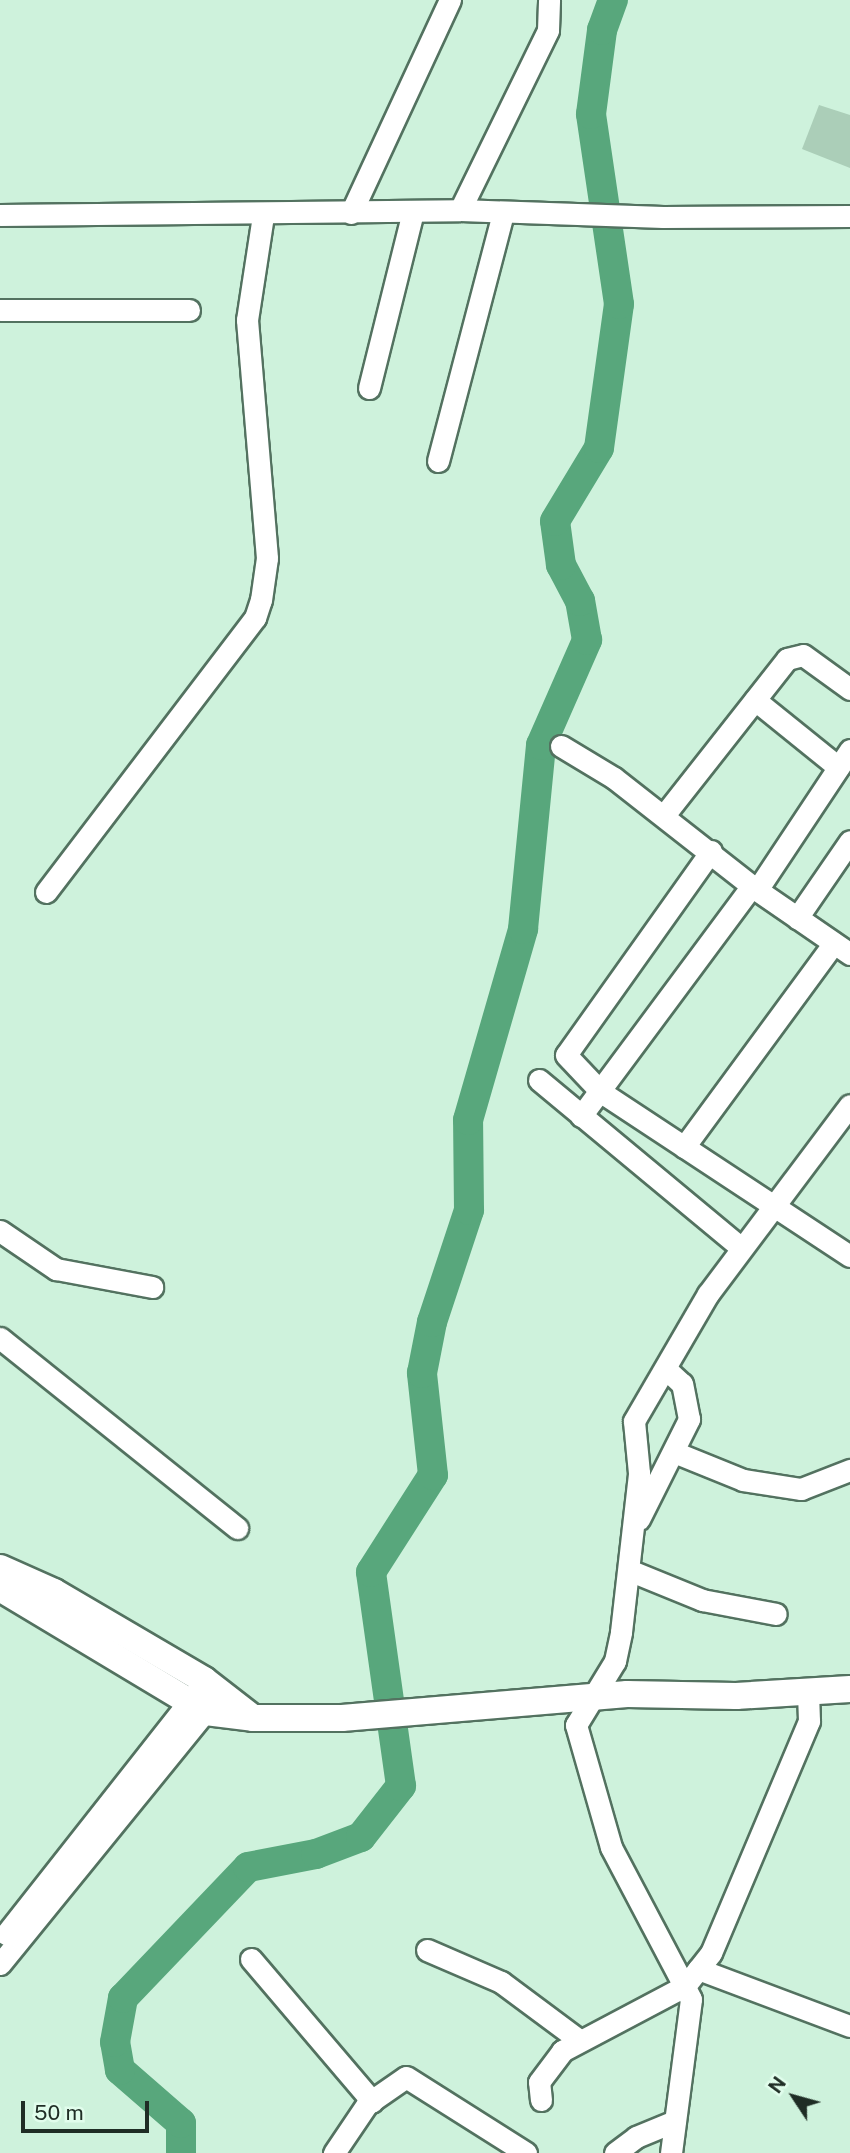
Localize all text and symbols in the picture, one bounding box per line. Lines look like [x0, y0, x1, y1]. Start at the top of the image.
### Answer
north arrow [759, 2062, 829, 2132]
text: N [764, 2072, 790, 2097]
scale bar [24, 2086, 152, 2130]
text: 50 m [34, 2100, 84, 2125]

